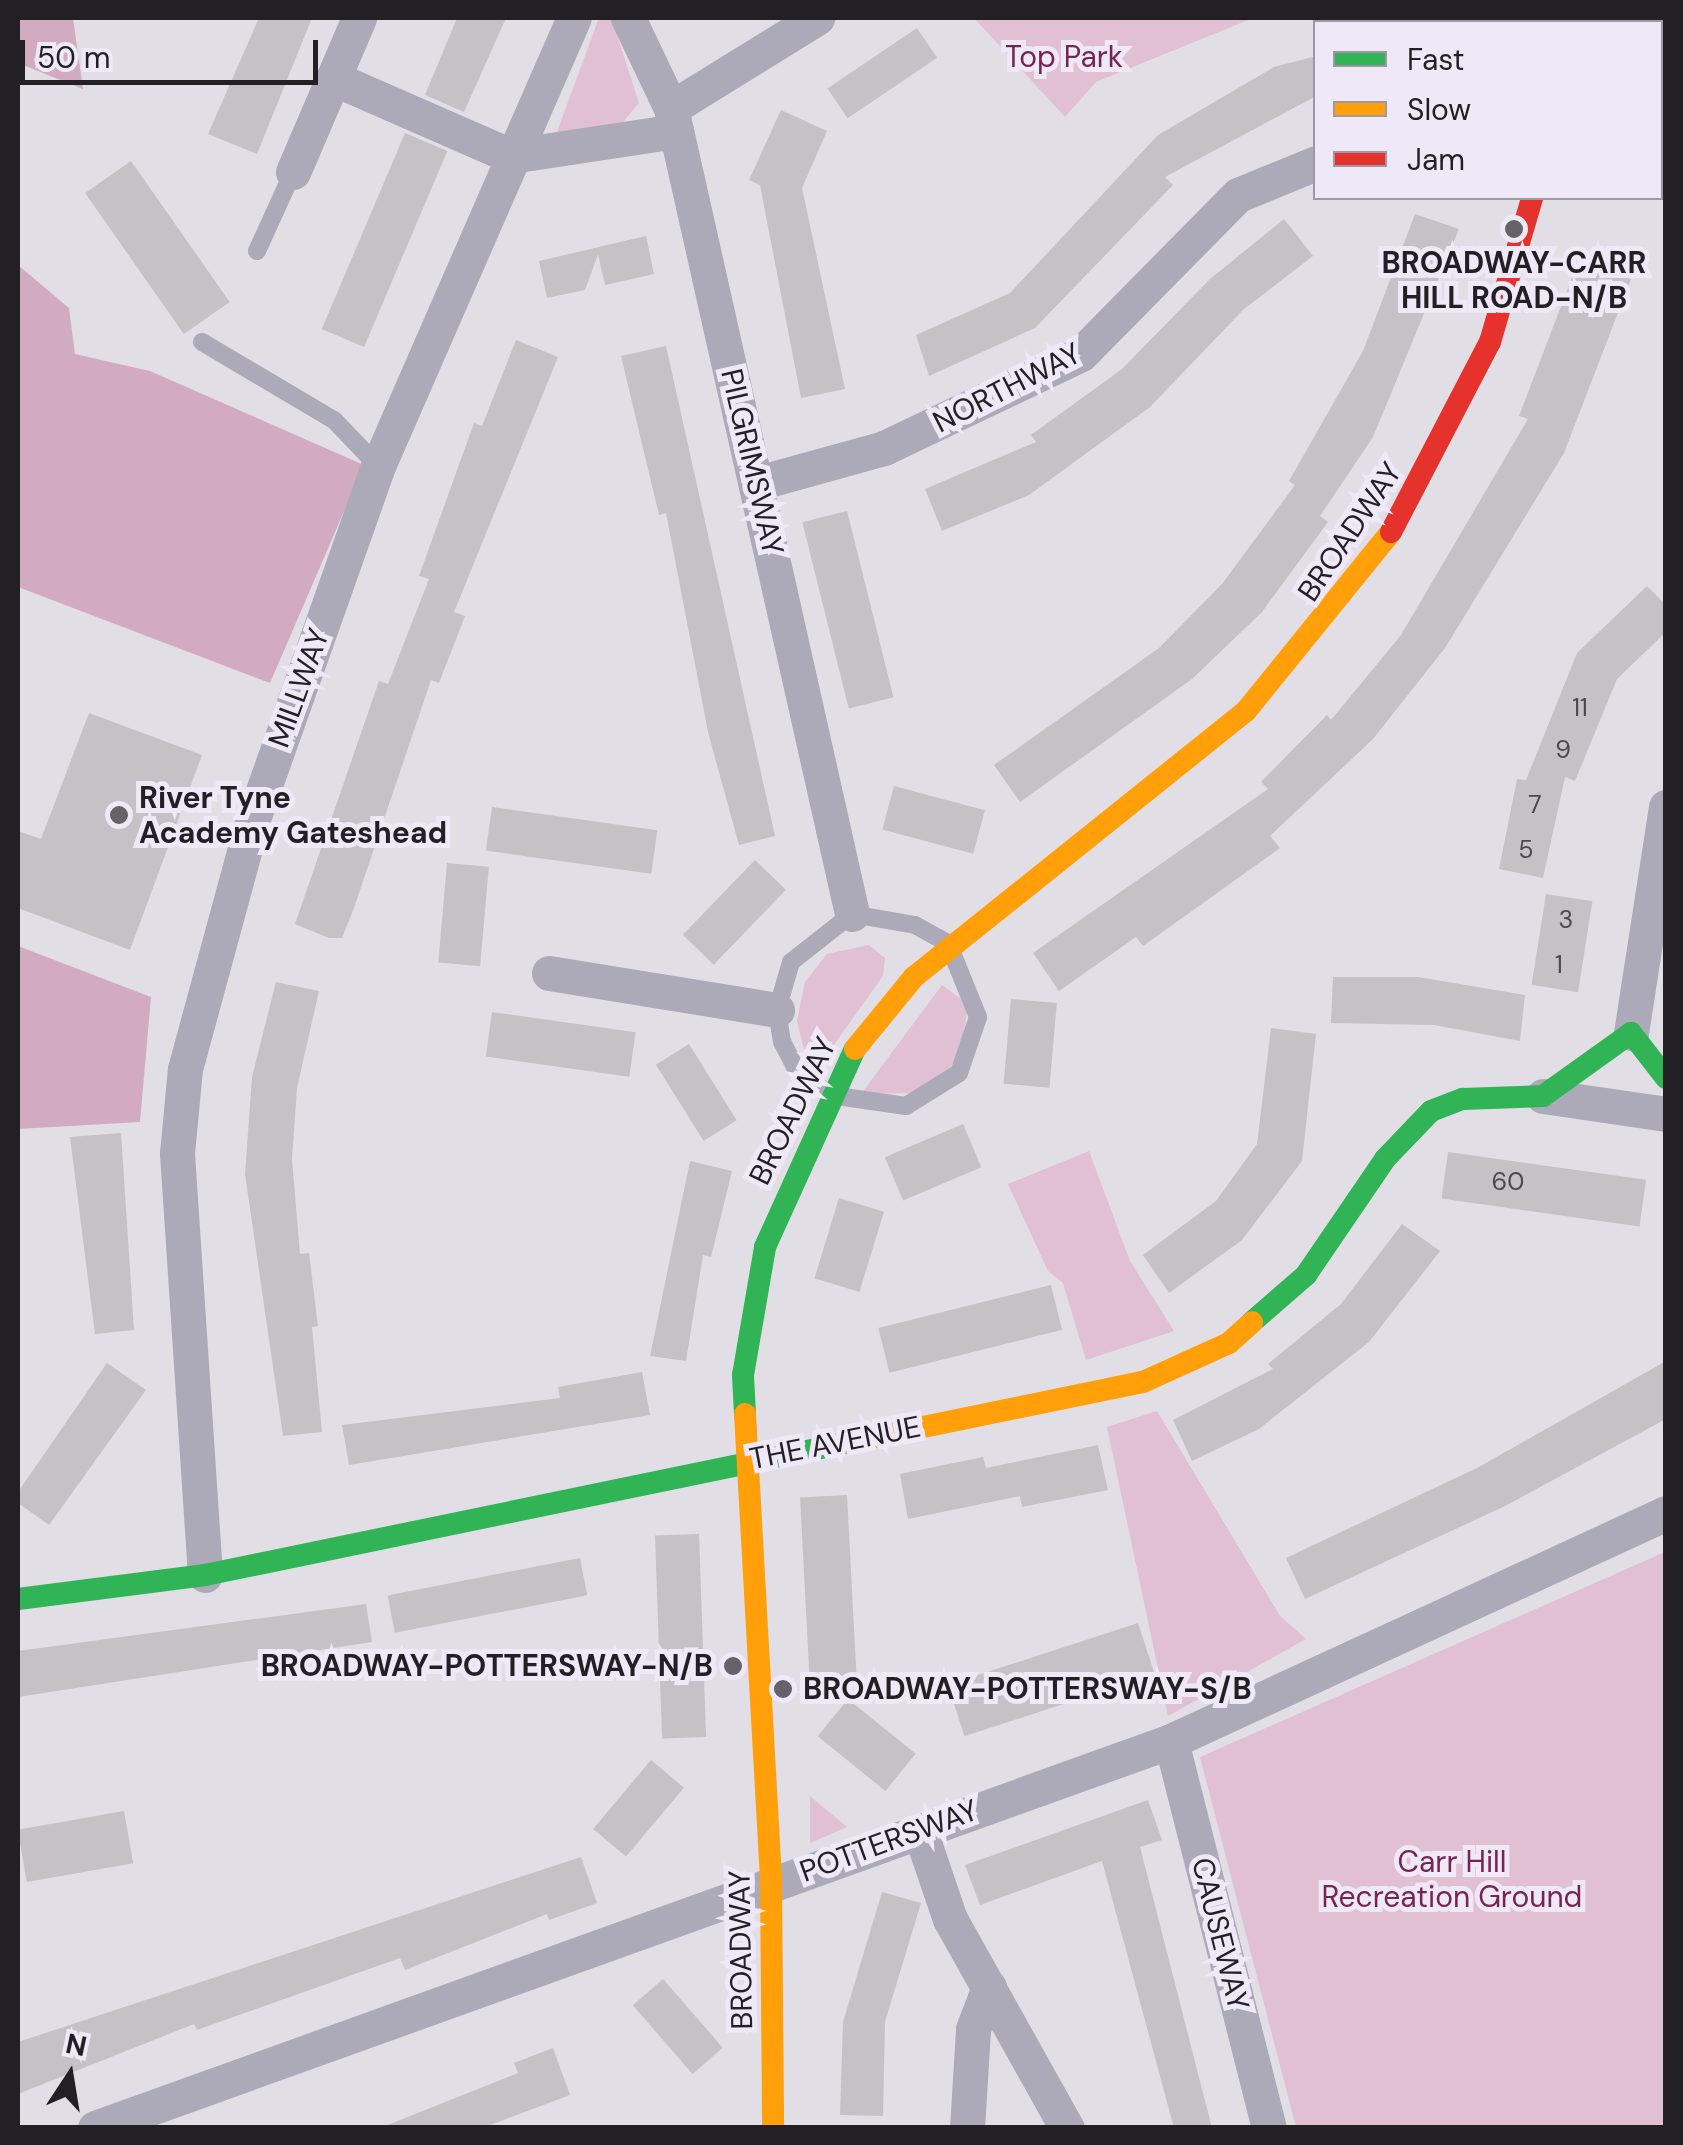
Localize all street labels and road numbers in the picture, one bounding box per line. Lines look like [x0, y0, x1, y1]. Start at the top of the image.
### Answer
street label: NORTHWAY [927, 335, 1087, 441]
street label: PILGRIMSWAY [713, 365, 791, 559]
street label: BROADWAY [1290, 456, 1410, 608]
street label: MILLWAY [261, 624, 337, 752]
street label: BROADWAY [742, 1031, 844, 1191]
street label: THE AVENUE [746, 1409, 924, 1477]
street label: POTTERSWAY [795, 1792, 983, 1890]
street label: CAUSEWAY [1184, 1854, 1256, 2014]
street label: BROADWAY [722, 1870, 760, 2030]

